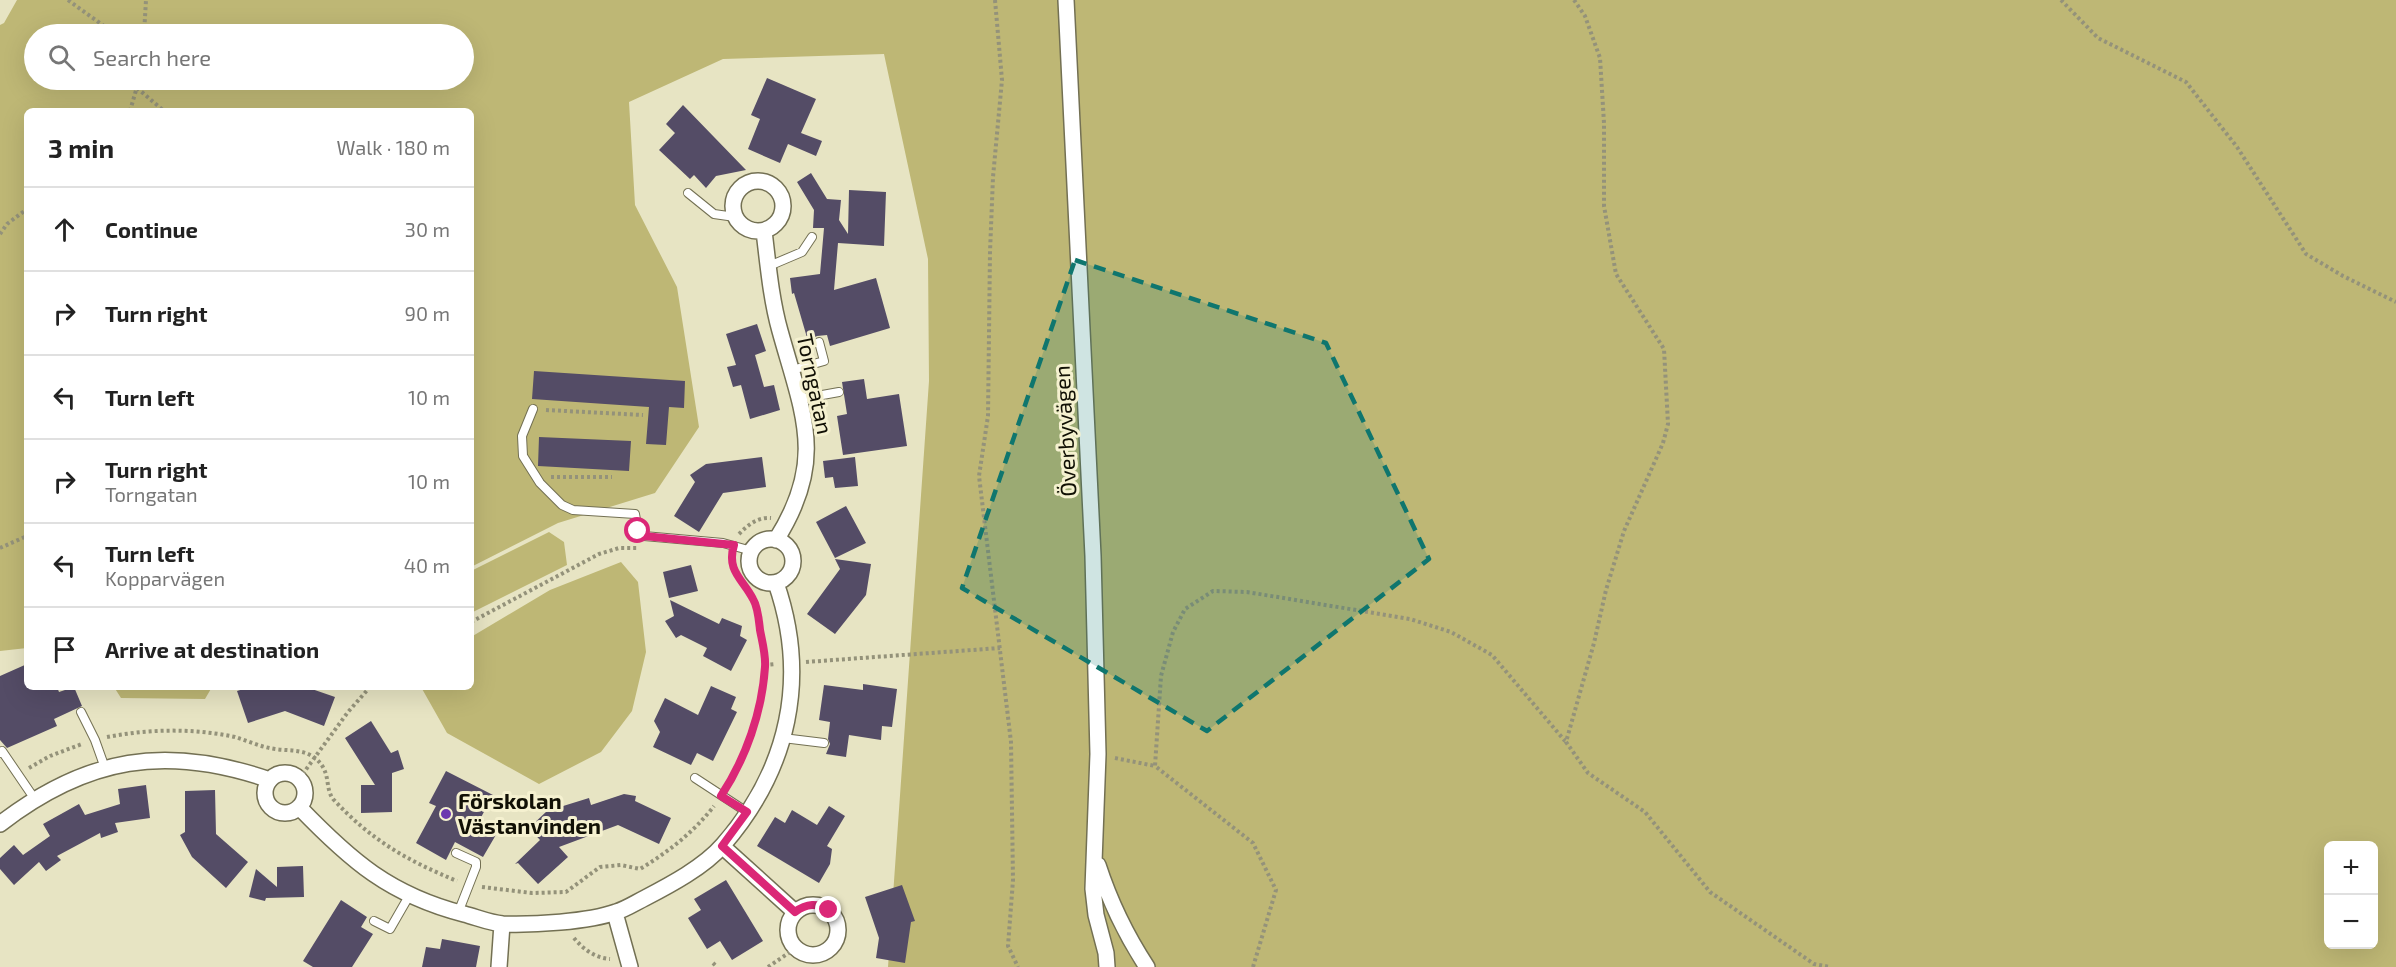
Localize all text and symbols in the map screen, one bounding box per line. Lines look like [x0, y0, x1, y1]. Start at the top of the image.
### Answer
search box [24, 24, 474, 90]
icon: search [45, 41, 78, 74]
text: Search here [93, 44, 211, 70]
text: 3 min [48, 132, 114, 163]
text: Walk · 180 m [337, 135, 450, 159]
icon: ahead [48, 213, 81, 246]
text: Continue [105, 216, 198, 242]
text: 30 m [405, 217, 450, 241]
icon: right [48, 297, 81, 330]
text: Turn right [105, 300, 207, 326]
text: 90 m [405, 301, 450, 325]
street label: Torngatan [793, 331, 839, 436]
street label: Överbyvägen [1048, 365, 1080, 497]
icon: left [48, 381, 81, 414]
text: Turn left [105, 384, 194, 410]
text: 10 m [408, 385, 450, 409]
text: Turn right [105, 456, 207, 482]
icon: right [48, 465, 81, 498]
text: 10 m [408, 469, 450, 493]
text: Torngatan [105, 482, 198, 506]
route start [624, 517, 650, 543]
text: Turn left [105, 540, 194, 566]
icon: left [48, 549, 81, 582]
text: 40 m [404, 553, 450, 577]
text: Kopparvägen [105, 566, 225, 590]
icon: arrive [48, 633, 81, 666]
text: Arrive at destination [105, 636, 319, 662]
place label: Förskolan Västanvinden [458, 787, 601, 838]
marker: Förskolan Västanvinden [439, 807, 453, 821]
map controls [2324, 841, 2378, 949]
button: + [2324, 841, 2378, 895]
button: − [2324, 895, 2378, 949]
route end [815, 896, 841, 922]

